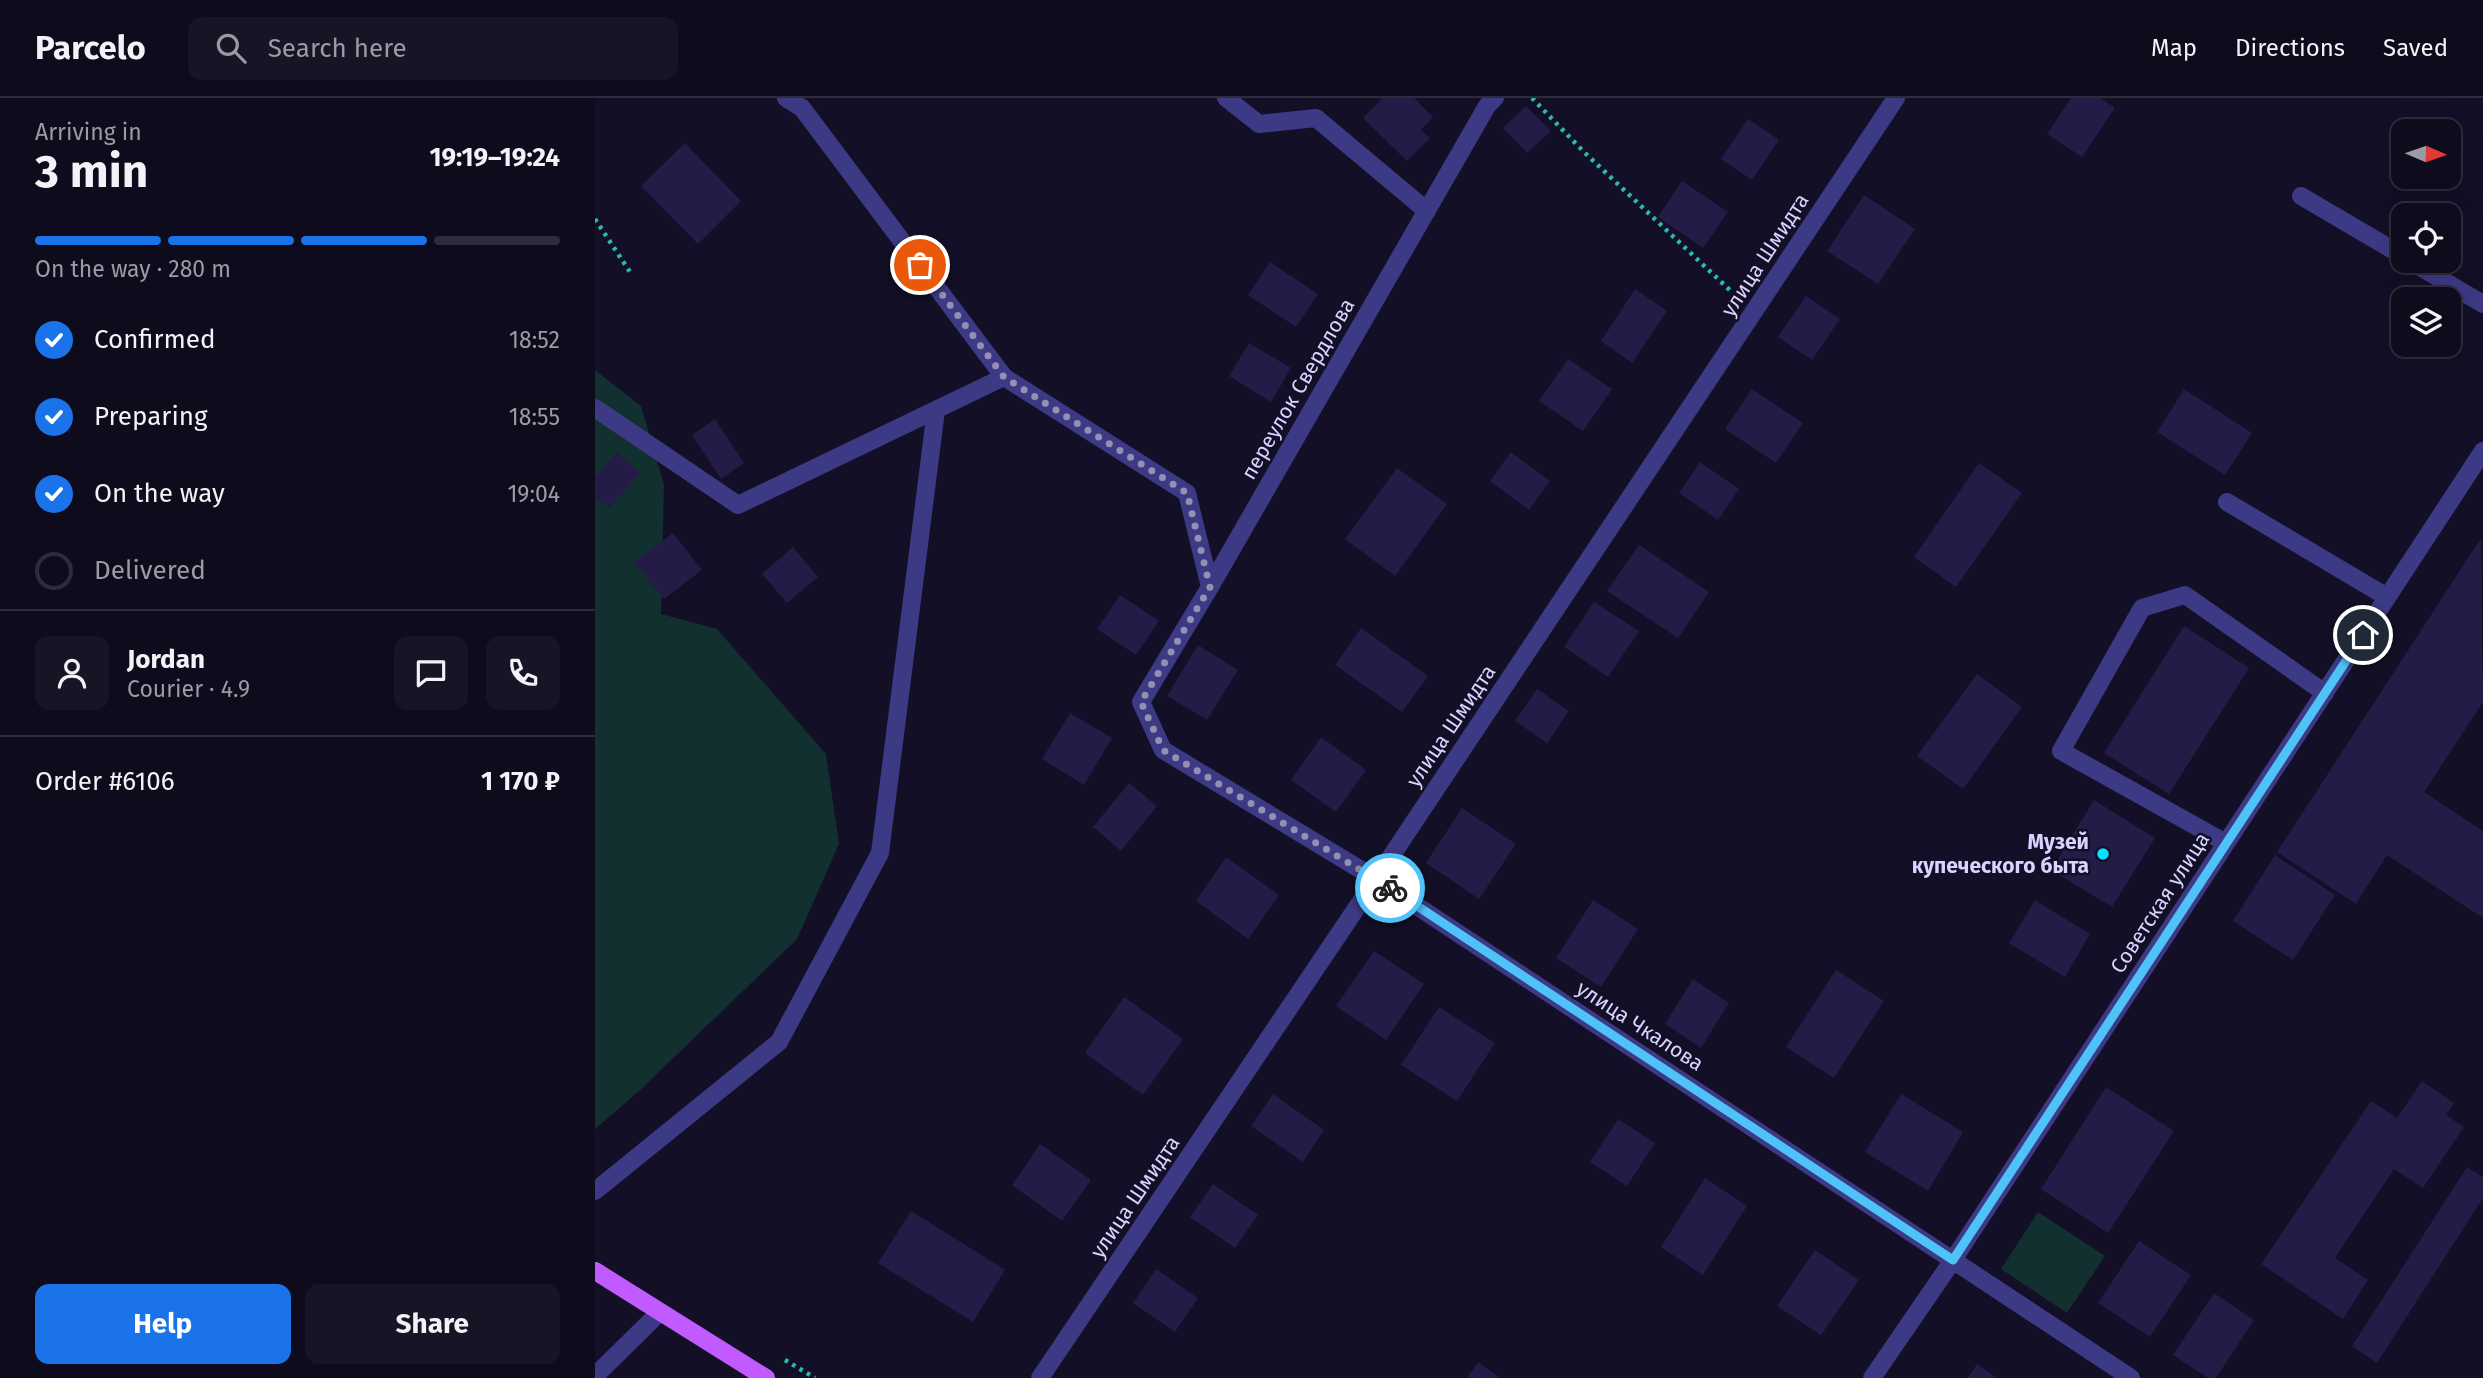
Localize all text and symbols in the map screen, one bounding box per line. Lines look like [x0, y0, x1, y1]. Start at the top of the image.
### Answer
search box [188, 17, 678, 80]
text: Parcelo [35, 28, 146, 68]
icon: search [212, 29, 250, 67]
text: Search here [268, 33, 407, 64]
text: Map [2151, 34, 2197, 62]
text: Directions [2235, 34, 2345, 62]
text: Saved [2383, 34, 2448, 62]
text: Arriving in [35, 118, 142, 146]
north arrow [2391, 119, 2461, 189]
map controls [2391, 119, 2461, 357]
text: 19:19–19:24 [429, 142, 560, 173]
text: 3 min [35, 144, 148, 199]
street label: улица Шмидта [1715, 188, 1815, 322]
button: locate [2391, 203, 2461, 273]
pin [890, 235, 950, 295]
icon: bag [901, 246, 939, 284]
text: On the way · 280 m [35, 255, 231, 283]
button: layers [2391, 287, 2461, 357]
street label: переулок Свердлова [1236, 294, 1360, 484]
icon: check [35, 321, 73, 359]
text: Confirmed [94, 324, 215, 355]
text: 18:52 [509, 326, 560, 354]
icon: check [35, 398, 73, 436]
text: Preparing [94, 401, 207, 432]
text: 18:55 [509, 403, 560, 431]
icon: check [35, 475, 73, 513]
text: On the way [94, 478, 225, 509]
text: 19:04 [507, 480, 560, 508]
text: Delivered [94, 555, 206, 586]
pin [2333, 605, 2393, 665]
icon: home [2344, 616, 2382, 654]
button: person [35, 636, 109, 710]
button: chat [394, 636, 468, 710]
button: phone [486, 636, 560, 710]
text: Jordan [127, 644, 205, 675]
street label: улица Шмидта [1401, 660, 1501, 792]
text: Courier · 4.9 [127, 675, 250, 703]
text: Order #6106 [35, 766, 175, 797]
text: 1 170 ₽ [481, 766, 560, 797]
street label: Советская улица [2105, 828, 2215, 978]
place label: Музей купеческого быта [1912, 829, 2089, 879]
marker: Музей купеческого быта [2095, 846, 2111, 862]
courier [1355, 853, 1425, 923]
icon: bike [1371, 869, 1409, 907]
street label: улица Чкалова [1572, 975, 1708, 1077]
street label: улица Шмидта [1085, 1131, 1185, 1263]
button: Help [35, 1284, 291, 1364]
button: Share [305, 1284, 560, 1364]

